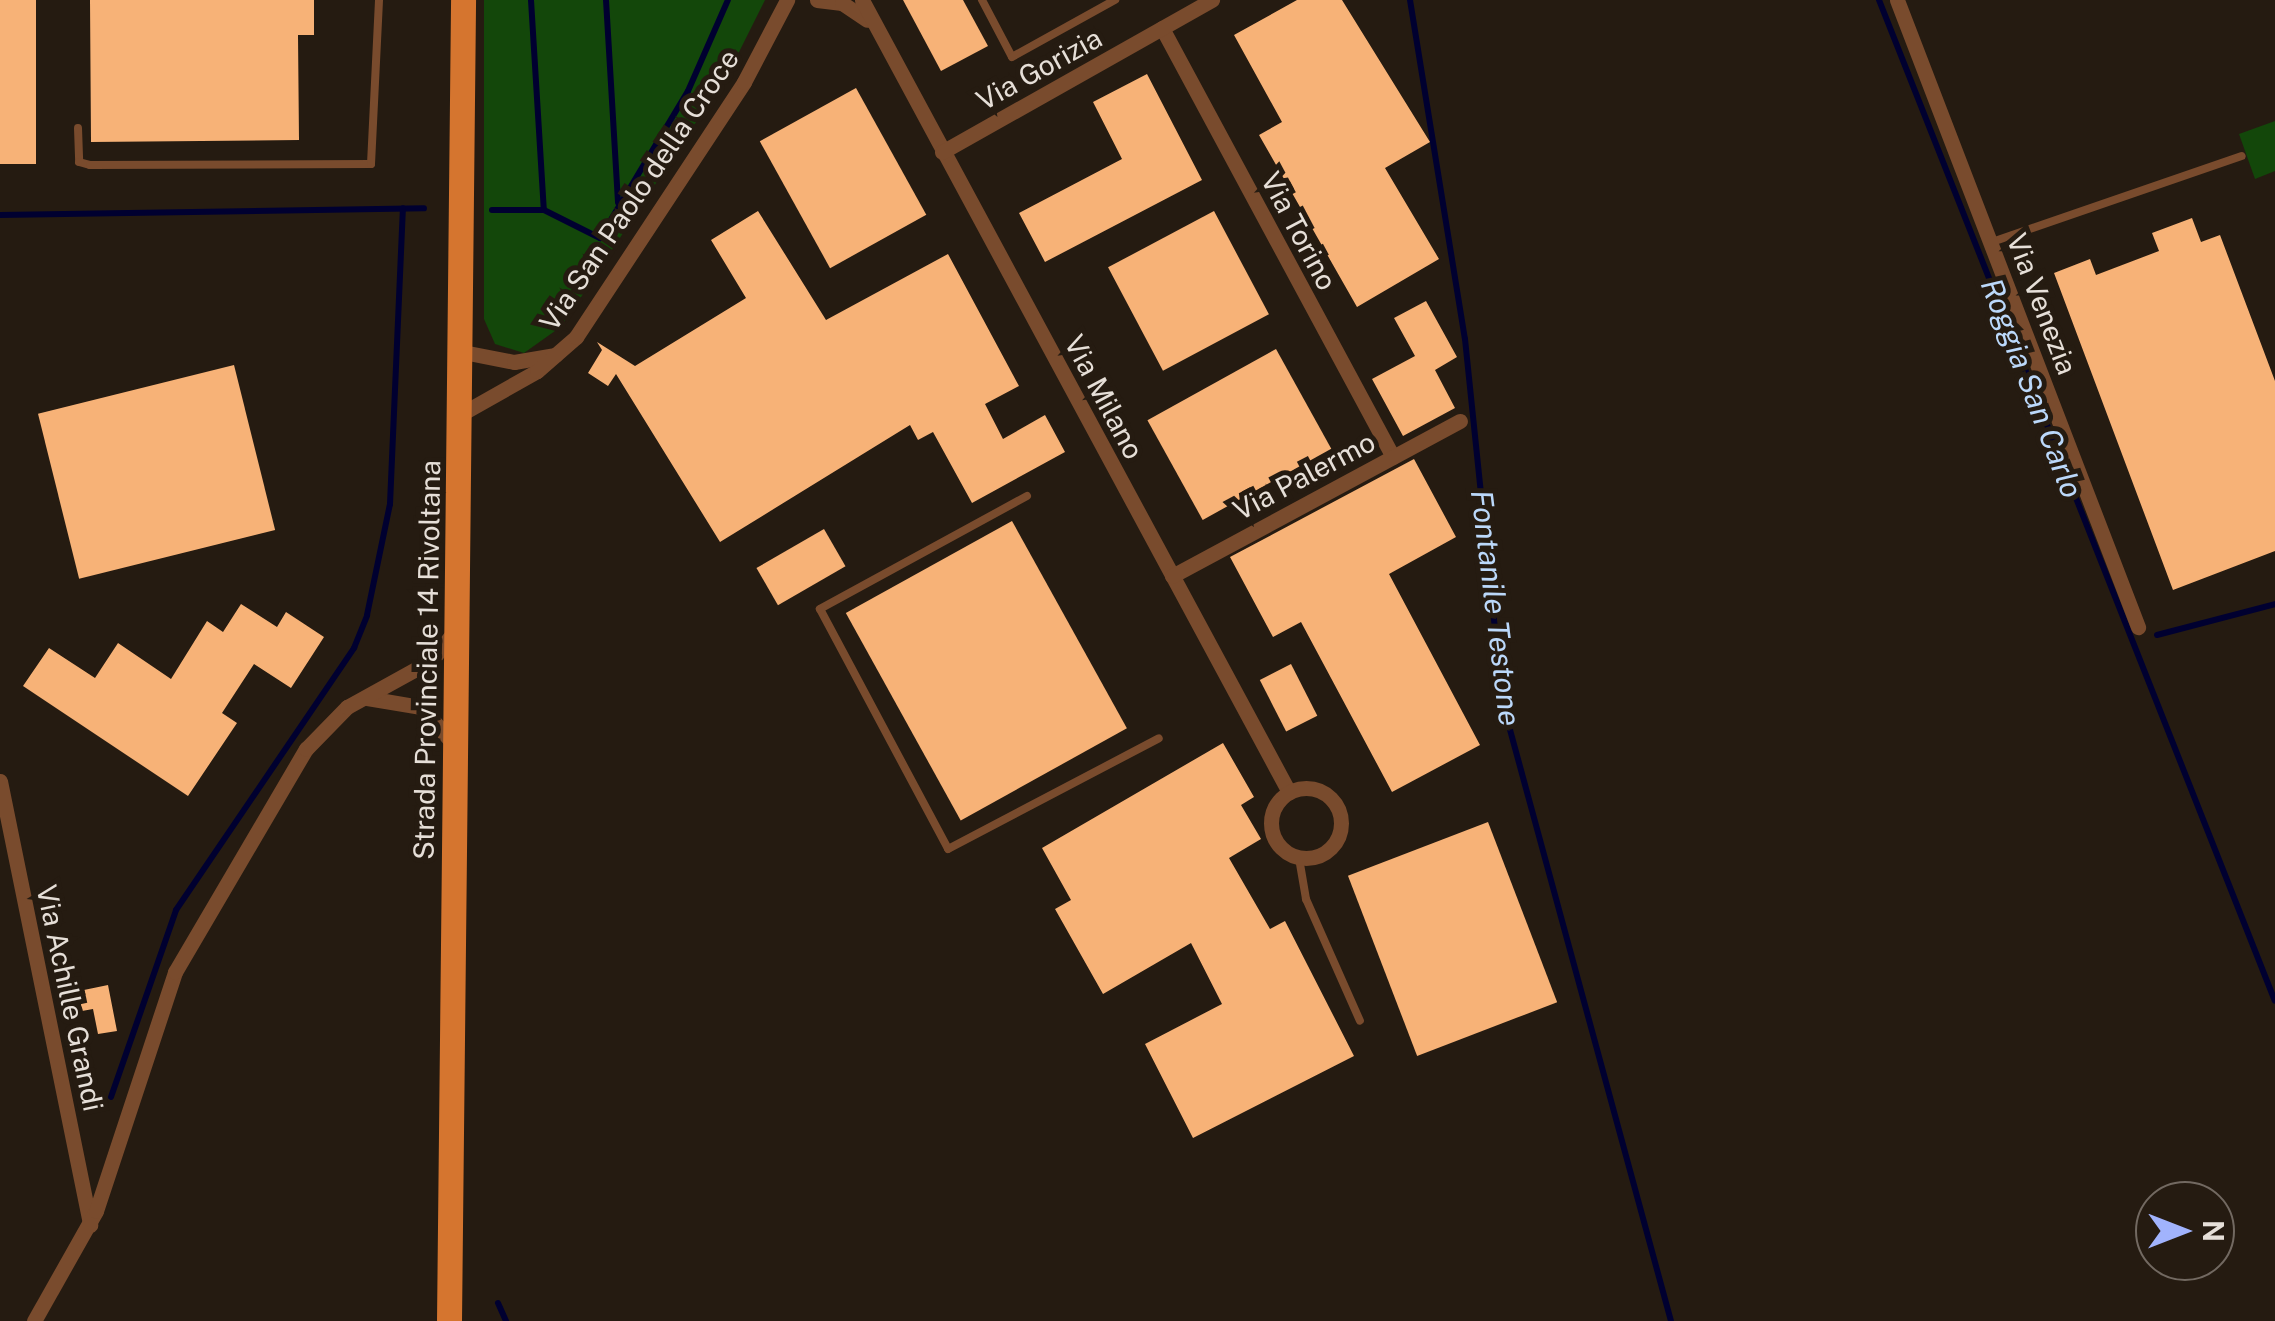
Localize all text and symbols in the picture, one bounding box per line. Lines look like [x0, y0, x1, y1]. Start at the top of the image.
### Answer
street label: Via Gorizia [970, 21, 1108, 117]
street label: Via San Paolo della Croce [532, 43, 746, 337]
street label: Via Torino [1254, 166, 1344, 296]
street label: Via Venezia [2000, 228, 2084, 380]
water label: Roggia San Carlo [1974, 273, 2090, 503]
street label: Via Milano [1057, 329, 1151, 465]
street label: Via Palermo [1227, 425, 1381, 527]
street label: Strada Provinciale 14 Rivoltana [407, 460, 447, 860]
water label: Fontanile Testone [1464, 488, 1528, 728]
street label: Via Achille Grandi [30, 882, 110, 1114]
north arrow [2135, 1181, 2235, 1281]
text: N [2197, 1220, 2230, 1242]

